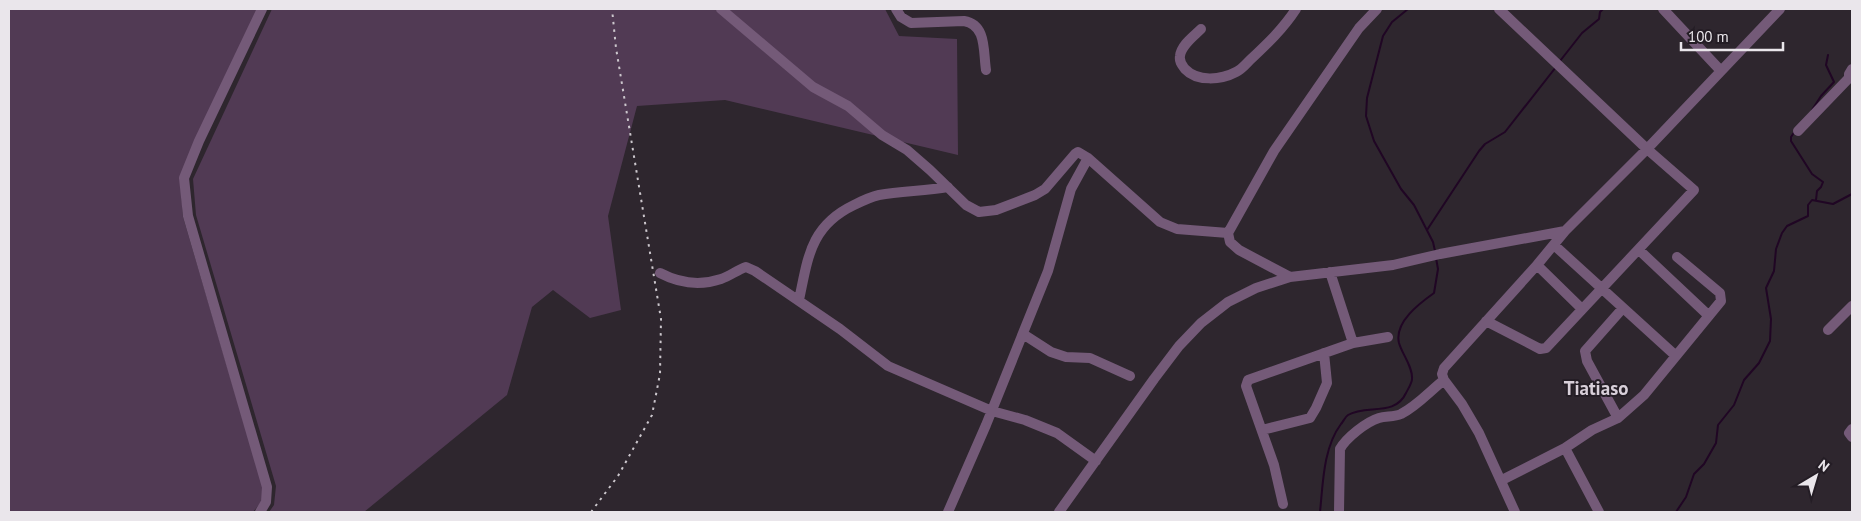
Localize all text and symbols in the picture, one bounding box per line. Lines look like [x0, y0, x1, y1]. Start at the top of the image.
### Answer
scale bar [1681, 20, 1784, 52]
text: 100 m [1688, 27, 1729, 46]
district label: Tiatiaso [1564, 376, 1628, 400]
north arrow [1791, 451, 1841, 501]
text: N [1815, 456, 1833, 476]

